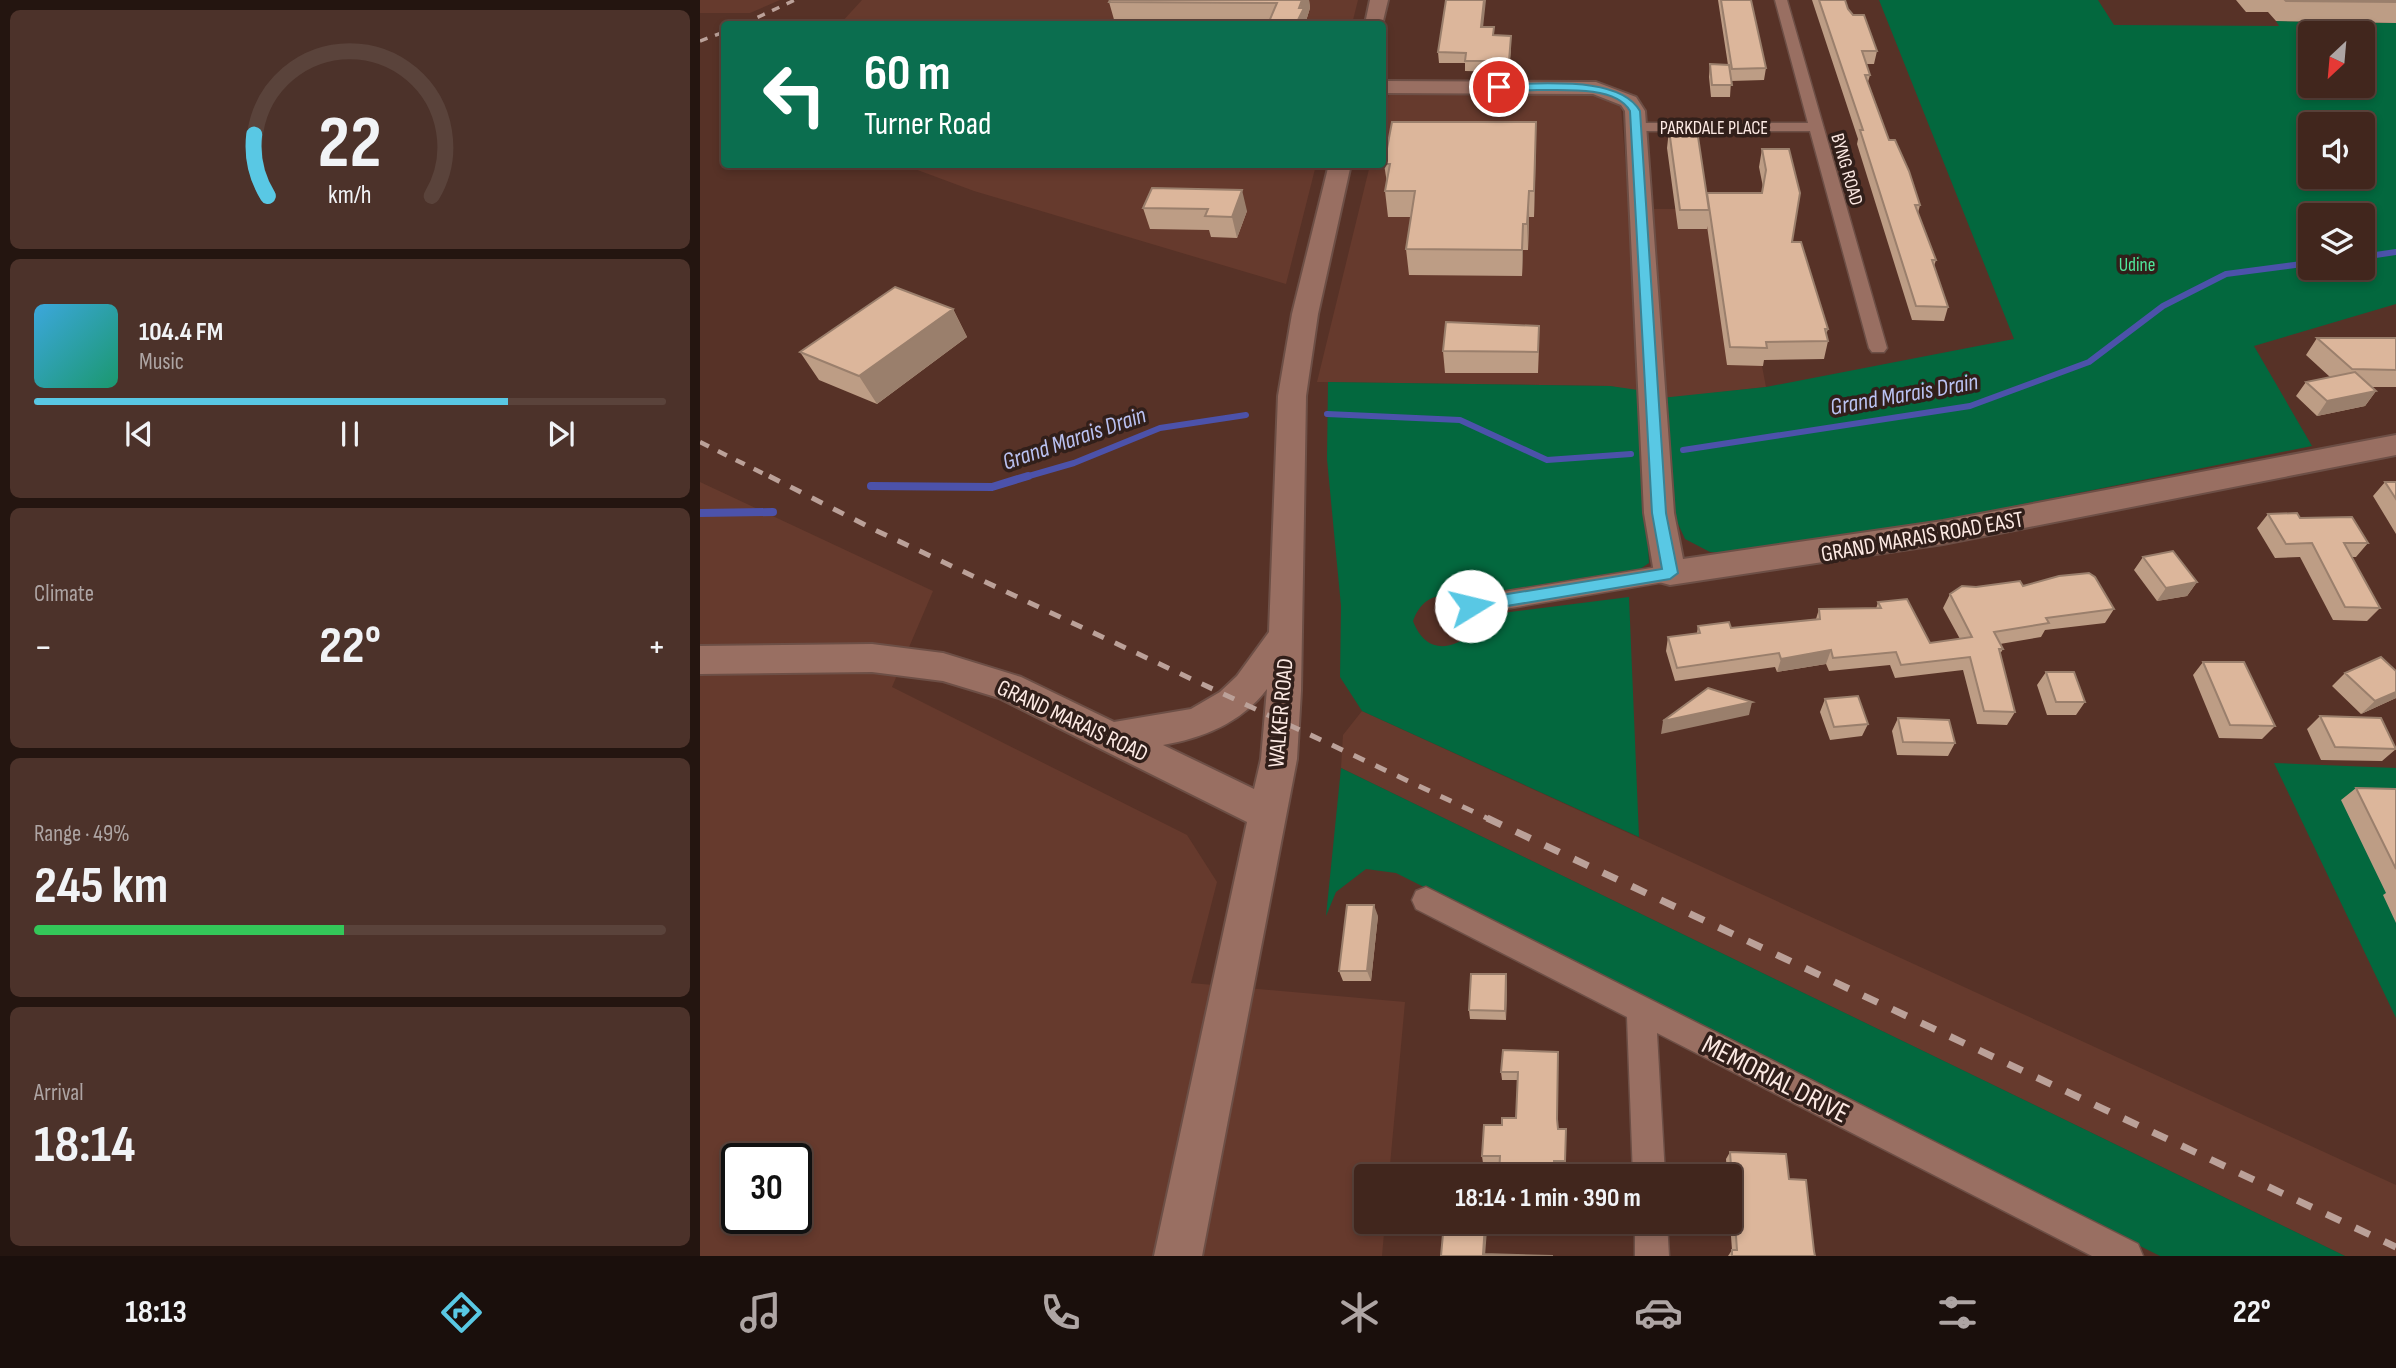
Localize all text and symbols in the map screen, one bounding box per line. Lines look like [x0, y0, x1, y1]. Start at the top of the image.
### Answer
north arrow [2298, 21, 2375, 98]
map controls [2298, 21, 2375, 280]
text: 60 m [864, 45, 951, 104]
icon: left [749, 49, 840, 140]
pin [1469, 57, 1529, 117]
icon: arrive [1480, 68, 1518, 106]
text: 22 [318, 100, 382, 188]
text: Turner Road [864, 105, 991, 144]
button: sound [2298, 112, 2375, 189]
street label: PARKDALE PLACE [1660, 117, 1768, 140]
street label: BYNG ROAD [1825, 131, 1868, 208]
text: km/h [328, 179, 372, 210]
button: layers [2298, 203, 2375, 280]
park label: Udine [2119, 254, 2155, 277]
text: 104.4 FM [139, 317, 223, 348]
text: Music [139, 348, 184, 376]
water label: Grand Marais Drain [1828, 367, 1980, 422]
water label: Grand Marais Drain [998, 400, 1150, 477]
icon: previous [120, 415, 158, 453]
icon: pause [331, 415, 369, 453]
icon: next [542, 415, 580, 453]
street label: GRAND MARAIS ROAD EAST [1819, 505, 2026, 569]
position arrow [1434, 569, 1508, 643]
text: Climate [34, 580, 94, 608]
text: 22° [319, 615, 381, 678]
text: − [34, 625, 53, 670]
text: + [647, 625, 666, 670]
street label: WALKER ROAD [1262, 657, 1300, 769]
street label: GRAND MARAIS ROAD [993, 674, 1152, 768]
text: Range · 49% [34, 820, 130, 848]
text: 245 km [34, 855, 168, 918]
street label: MEMORIAL DRIVE [1696, 1028, 1854, 1130]
text: Arrival [34, 1079, 83, 1107]
text: 18:14 [34, 1114, 136, 1177]
speed limit sign: 30 [721, 1143, 812, 1234]
text: 18:14 · 1 min · 390 m [1455, 1183, 1641, 1214]
icon: directions [437, 1288, 486, 1337]
icon: music [736, 1288, 785, 1337]
icon: phone [1036, 1288, 1085, 1337]
icon: climate [1335, 1288, 1384, 1337]
icon: car [1634, 1288, 1683, 1337]
icon: filters [1933, 1288, 1982, 1337]
text: 18:13 [125, 1293, 187, 1332]
text: 22° [2233, 1293, 2271, 1332]

